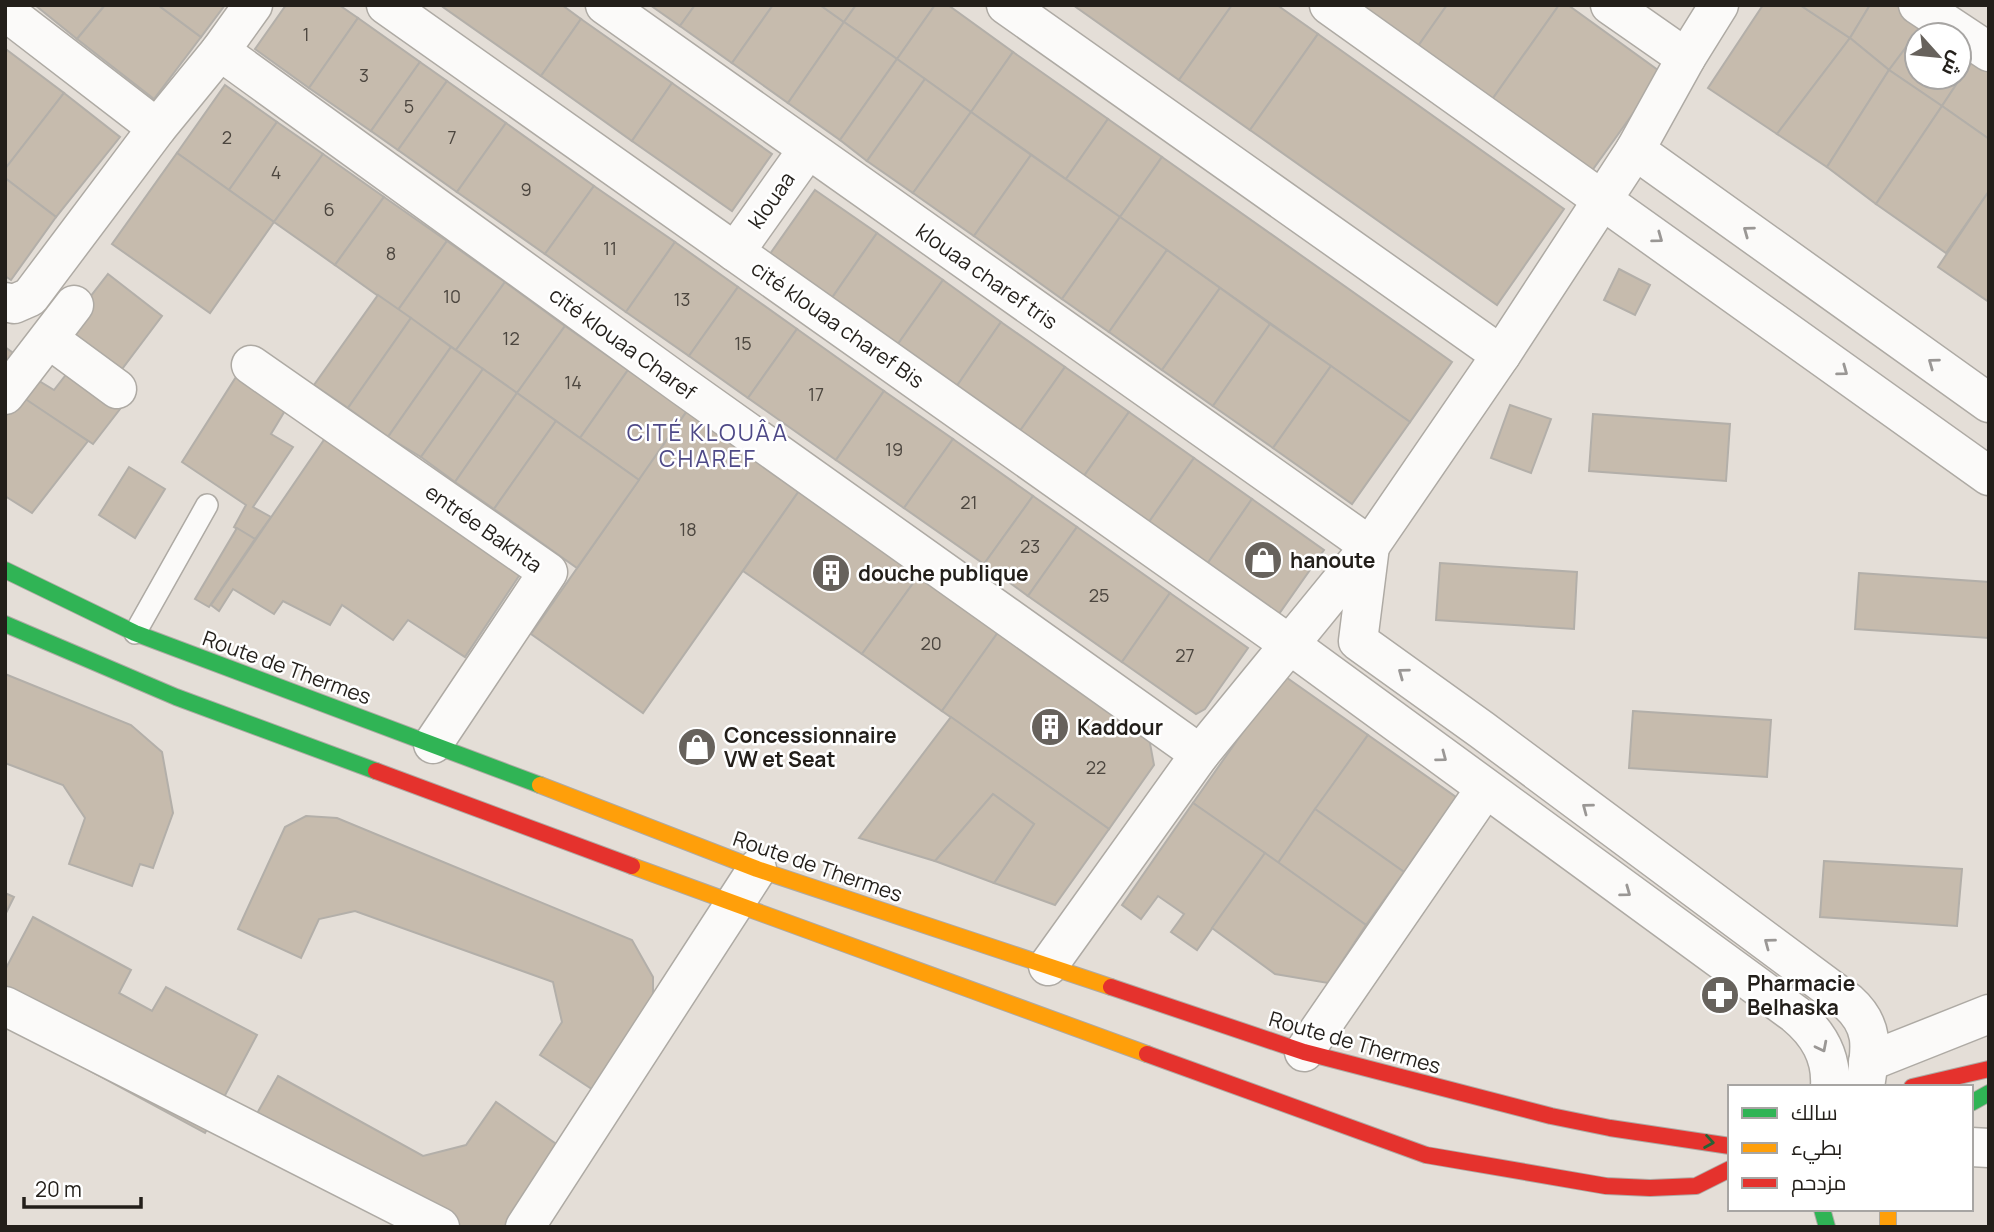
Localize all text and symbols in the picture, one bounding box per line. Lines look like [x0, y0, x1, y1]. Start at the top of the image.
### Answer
north arrow [1903, 21, 1973, 91]
house number: 1 [302, 22, 310, 46]
text: ش [1936, 47, 1970, 80]
house number: 3 [359, 63, 369, 87]
house number: 5 [404, 94, 414, 118]
house number: 2 [222, 125, 232, 149]
house number: 7 [447, 125, 457, 149]
house number: 4 [271, 160, 281, 184]
street label: klouaa [741, 166, 801, 234]
house number: 9 [520, 177, 532, 201]
house number: 6 [323, 197, 335, 221]
street label: klouaa charef tris [911, 217, 1063, 335]
one-way arrow [1743, 227, 1756, 239]
one-way arrow [1650, 230, 1663, 242]
house number: 11 [603, 236, 617, 260]
house number: 8 [386, 241, 396, 265]
street label: cité klouaa charef Bis [746, 254, 930, 394]
street label: cité klouaa Charef [544, 280, 702, 406]
house number: 10 [443, 284, 461, 308]
house number: 13 [674, 287, 690, 311]
house number: 12 [502, 326, 520, 350]
house number: 15 [734, 331, 752, 355]
one-way arrow [1928, 359, 1941, 372]
one-way arrow [1835, 363, 1848, 375]
house number: 14 [564, 370, 582, 394]
house number: 17 [808, 382, 824, 406]
district label: CITÉ KLOUÂA CHAREF [627, 416, 789, 474]
house number: 19 [885, 437, 903, 461]
street label: entrée Bakhta [420, 477, 548, 579]
house number: 21 [960, 490, 978, 514]
house number: 18 [679, 517, 697, 541]
house number: 23 [1020, 534, 1040, 558]
shop icon: hanoute [1242, 539, 1284, 581]
place label: hanoute [1290, 546, 1375, 574]
building icon: douche publique [810, 552, 852, 594]
place label: douche publique [858, 559, 1029, 587]
house number: 25 [1089, 583, 1109, 607]
street label: Route de Thermes [199, 624, 375, 710]
house number: 20 [920, 631, 942, 655]
house number: 27 [1175, 643, 1195, 667]
one-way arrow [1398, 669, 1411, 681]
building icon: Kaddour [1029, 706, 1071, 748]
place label: Kaddour [1077, 713, 1163, 741]
place label: Concessionnaire VW et Seat [724, 721, 897, 773]
shop icon: Concessionnaire VW et Seat [676, 726, 718, 768]
one-way arrow [1434, 749, 1447, 761]
house number: 22 [1086, 755, 1106, 779]
one-way arrow [1582, 803, 1594, 816]
street label: Route de Thermes [730, 824, 906, 908]
one-way arrow [1618, 883, 1631, 896]
one-way arrow [1764, 939, 1777, 952]
place label: Pharmacie Belhaska [1747, 969, 1855, 1021]
pharmacy icon: Pharmacie Belhaska [1699, 974, 1741, 1016]
street label: Route de Thermes [1266, 1004, 1444, 1080]
one-way arrow [1813, 1040, 1827, 1052]
legend [1728, 1085, 1973, 1211]
text: سالك [1791, 1098, 1838, 1126]
text: بطيء [1791, 1133, 1842, 1164]
one-way arrow [1703, 1134, 1715, 1149]
scale bar [24, 1166, 142, 1210]
text: مزدحم [1791, 1168, 1846, 1197]
text: 20 m [35, 1175, 82, 1203]

